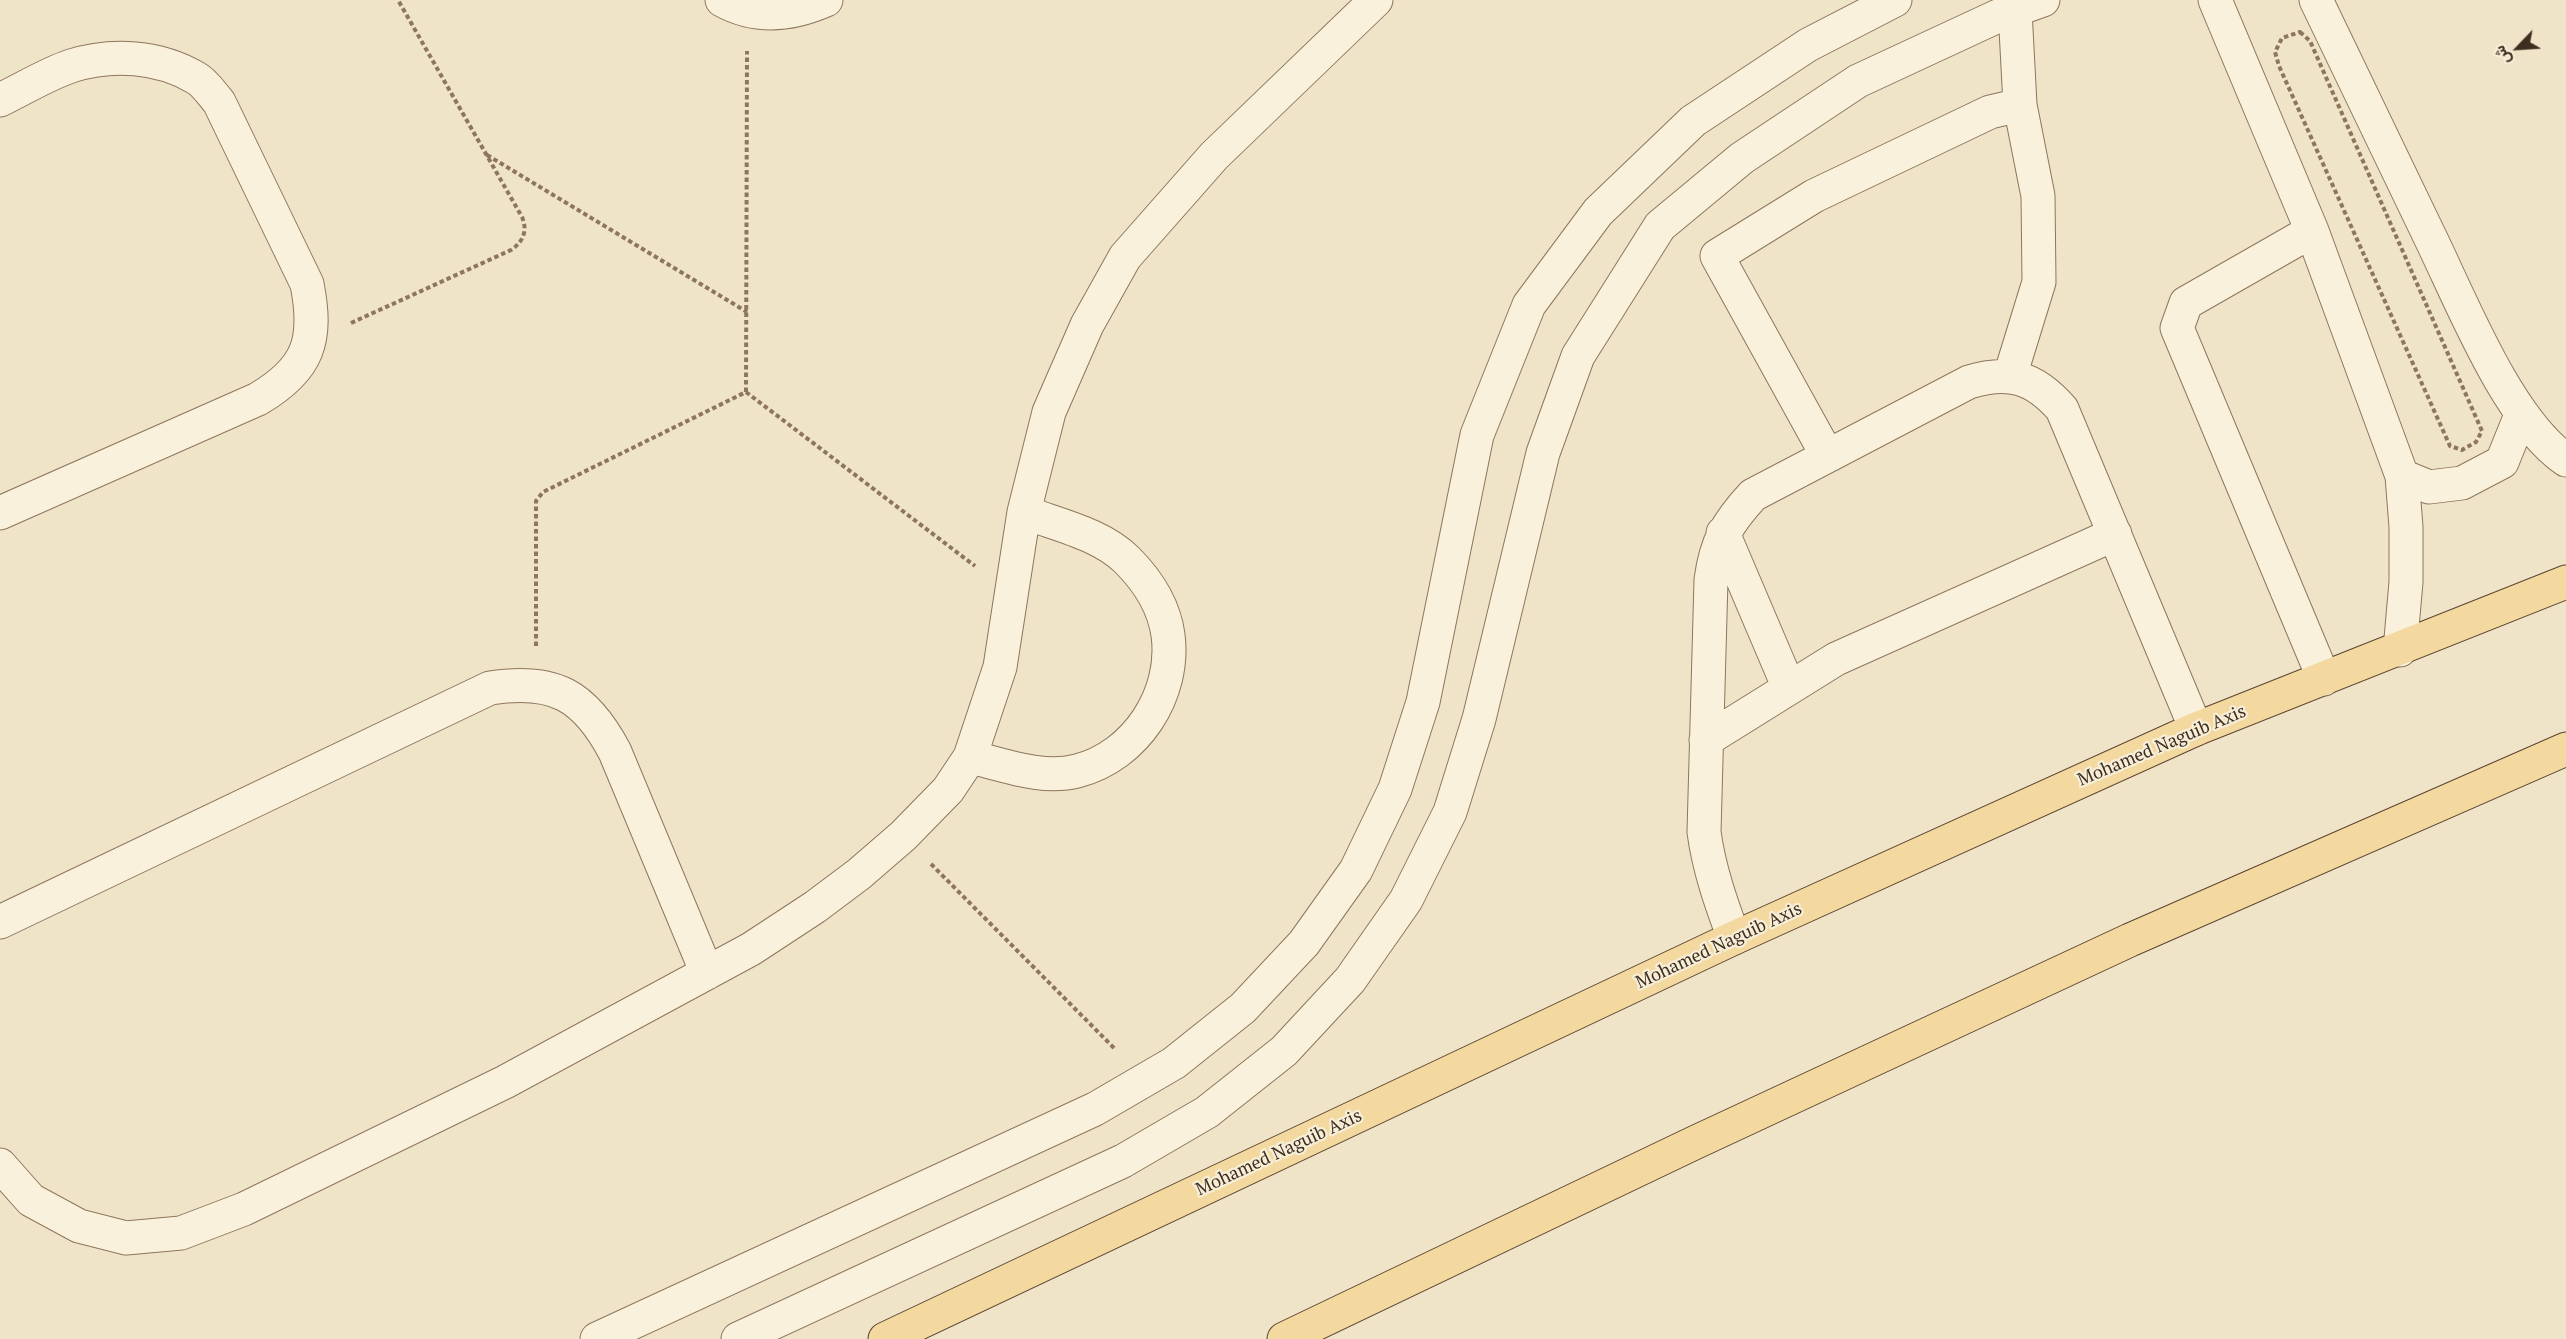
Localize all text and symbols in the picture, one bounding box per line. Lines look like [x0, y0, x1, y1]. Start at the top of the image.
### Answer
north arrow [2488, 18, 2548, 78]
text: ش [2488, 42, 2516, 69]
street label: Mohamed Naguib Axis [2075, 701, 2249, 791]
street label: Mohamed Naguib Axis [1633, 898, 1805, 994]
street label: Mohamed Naguib Axis [1193, 1105, 1365, 1201]

